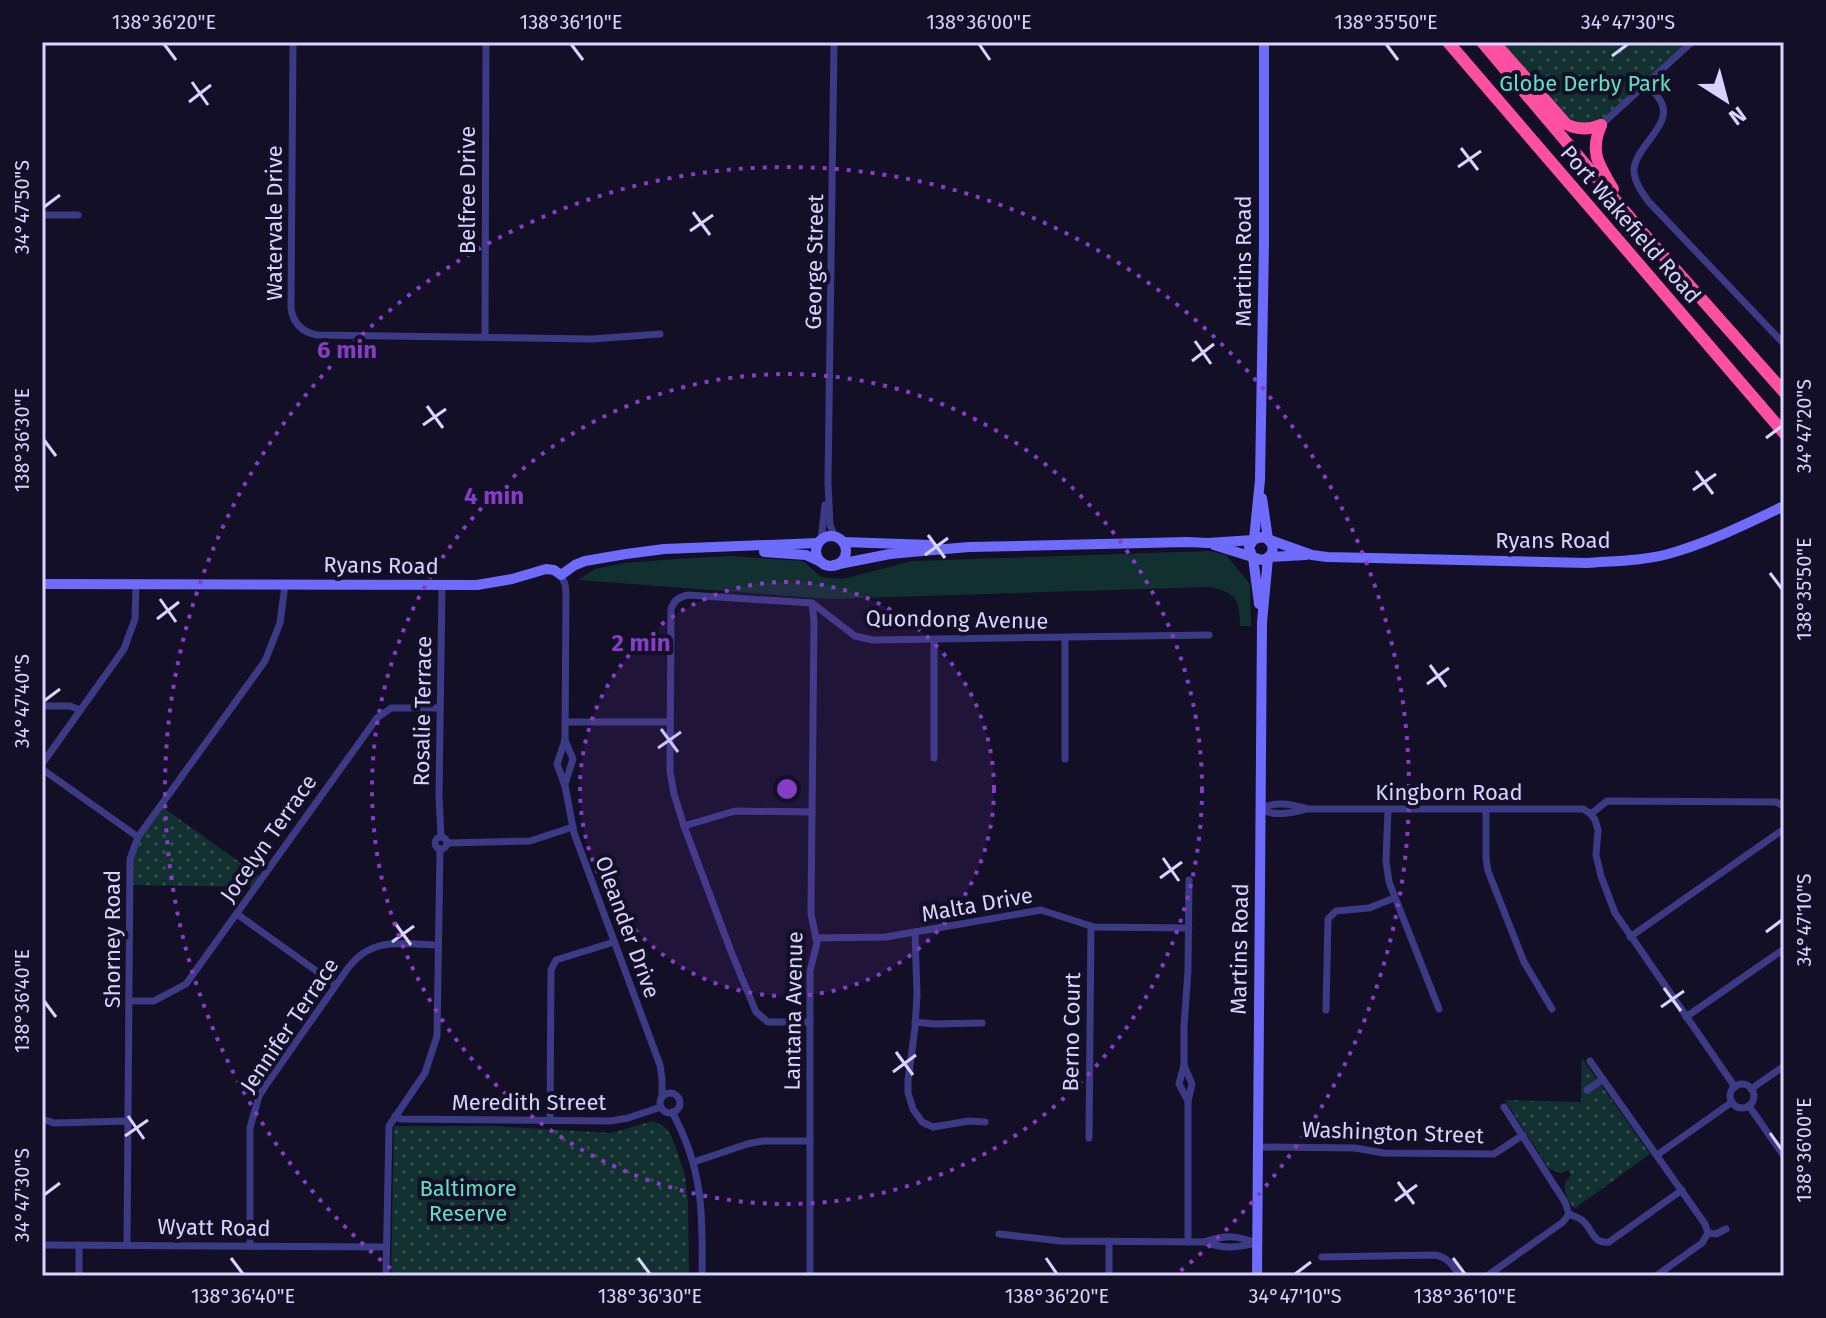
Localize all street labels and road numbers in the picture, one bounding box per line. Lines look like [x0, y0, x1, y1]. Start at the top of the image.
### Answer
street label: Belfree Drive [454, 126, 481, 254]
street label: Port Wakefield Road [1555, 140, 1707, 309]
street label: Watervale Drive [261, 145, 288, 301]
street label: George Street [800, 194, 829, 330]
street label: Martins Road [1230, 195, 1257, 327]
street label: Ryans Road [1495, 527, 1611, 554]
street label: Ryans Road [323, 551, 439, 580]
street label: Quondong Avenue [865, 604, 1049, 635]
street label: Rosalie Terrace [408, 636, 437, 786]
street label: Jocelyn Terrace [214, 769, 322, 907]
street label: Kingborn Road [1375, 779, 1523, 806]
street label: Oleander Drive [589, 852, 666, 1002]
street label: Shorney Road [99, 870, 126, 1008]
street label: Malta Drive [919, 881, 1035, 928]
street label: Martins Road [1225, 883, 1254, 1015]
street label: Lantana Avenue [779, 931, 808, 1091]
street label: Jennifer Terrace [234, 953, 344, 1098]
street label: Berno Court [1057, 972, 1086, 1092]
street label: Meredith Street [452, 1089, 606, 1116]
street label: Washington Street [1302, 1116, 1484, 1149]
street label: Wyatt Road [157, 1213, 271, 1242]

